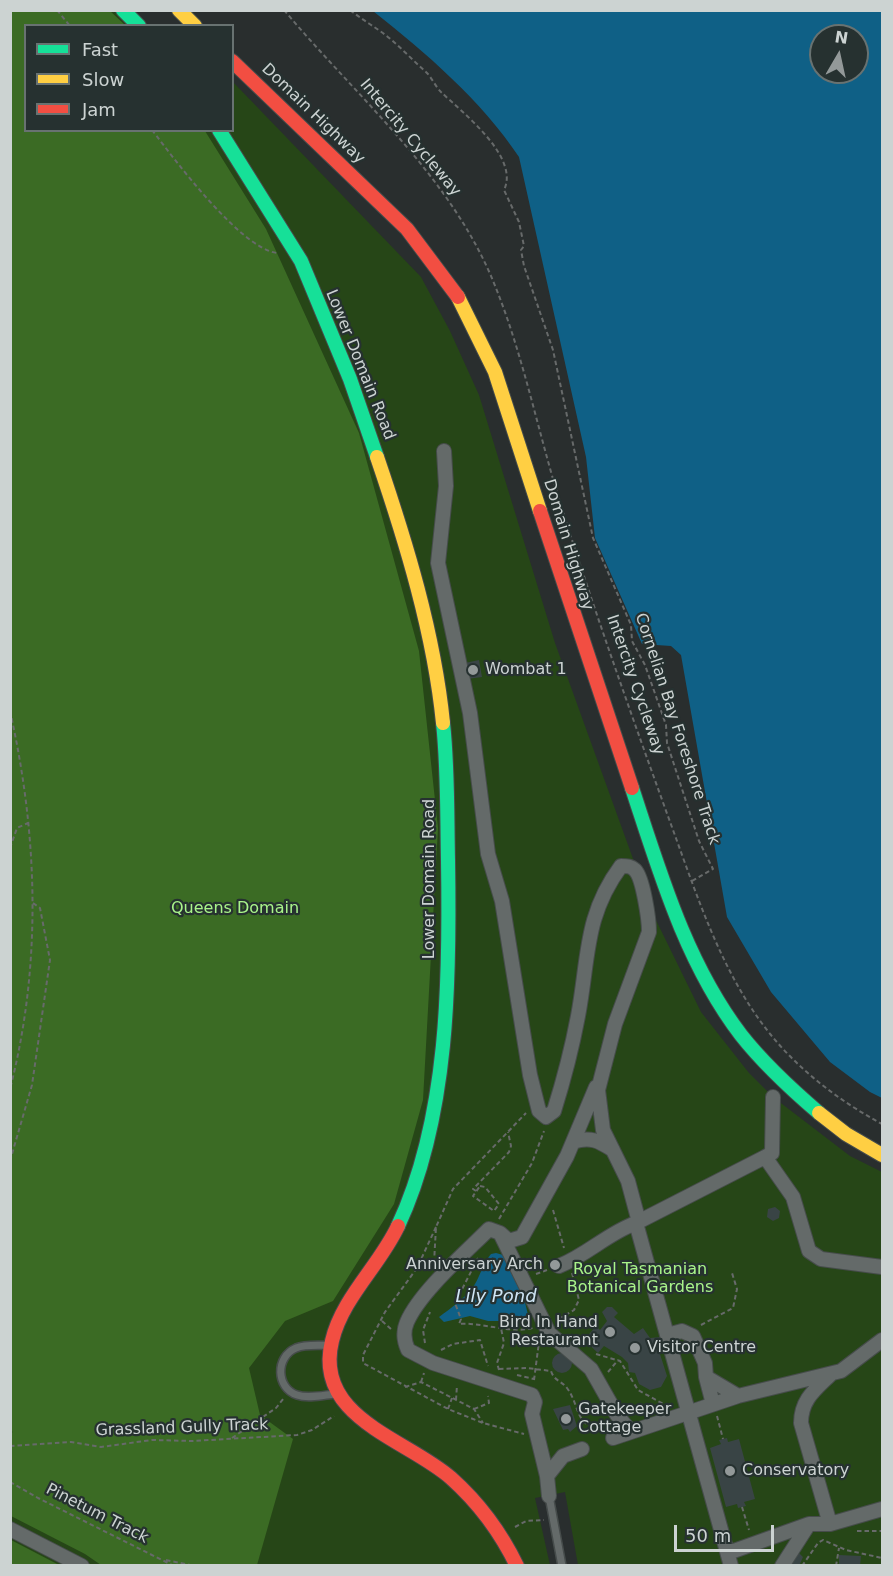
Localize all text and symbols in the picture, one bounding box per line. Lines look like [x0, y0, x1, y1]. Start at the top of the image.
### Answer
legend [24, 24, 234, 132]
north arrow [809, 24, 869, 84]
text: N [833, 27, 850, 48]
text: Fast [82, 39, 118, 60]
street label: Domain Highway [257, 60, 369, 168]
text: Slow [82, 69, 124, 90]
street label: Intercity Cycleway [355, 75, 465, 201]
text: Jam [82, 99, 116, 120]
street label: Lower Domain Road [321, 287, 399, 443]
street label: Domain Highway [539, 477, 597, 613]
street label: Cornelian Bay Foreshore Track [630, 611, 724, 847]
street label: Intercity Cycleway [602, 612, 668, 758]
place label: Wombat 1 [485, 660, 567, 680]
marker: Wombat 1 [466, 663, 480, 677]
street label: Lower Domain Road [420, 799, 440, 959]
park label: Queens Domain [171, 899, 299, 919]
place label: Anniversary Arch [406, 1255, 543, 1275]
marker: Anniversary Arch [548, 1258, 562, 1272]
park label: Royal Tasmanian Botanical Gardens [567, 1260, 713, 1298]
water label: Lily Pond [455, 1286, 537, 1308]
place label: Bird In Hand Restaurant [499, 1313, 598, 1351]
marker: Bird In Hand Restaurant [603, 1325, 617, 1339]
place label: Visitor Centre [647, 1338, 756, 1358]
marker: Visitor Centre [628, 1341, 642, 1355]
place label: Gatekeeper Cottage [578, 1400, 671, 1438]
marker: Gatekeeper Cottage [559, 1412, 573, 1426]
street label: Grassland Gully Track [95, 1415, 269, 1441]
place label: Conservatory [742, 1461, 849, 1481]
marker: Conservatory [723, 1464, 737, 1478]
street label: Pinetum Track [42, 1480, 152, 1548]
scale bar [677, 1513, 778, 1551]
text: 50 m [685, 1525, 731, 1546]

